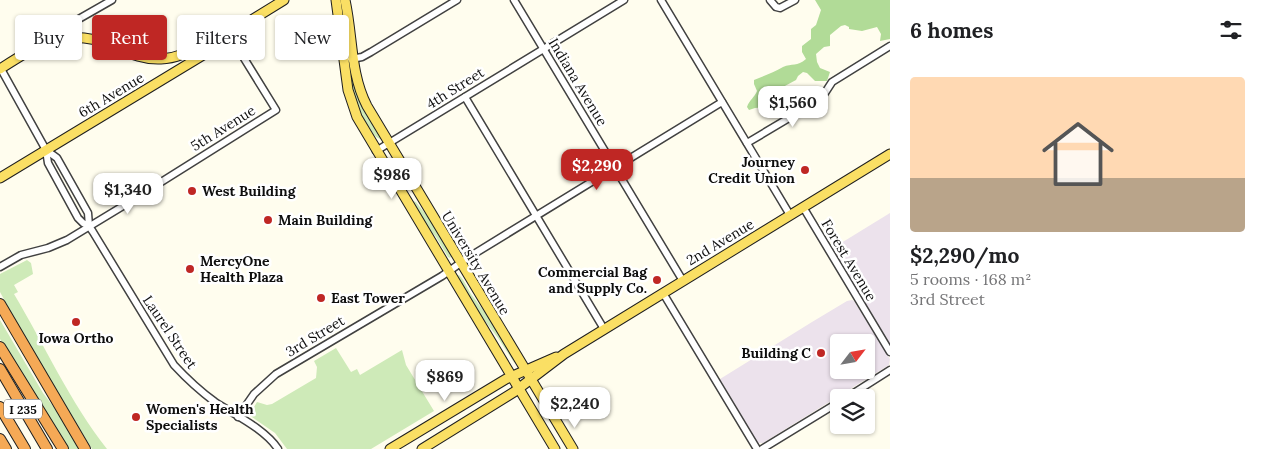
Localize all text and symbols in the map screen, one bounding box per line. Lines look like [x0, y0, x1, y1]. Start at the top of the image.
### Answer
chip: Buy [15, 15, 82, 60]
chip: Rent [92, 15, 167, 60]
chip: Filters [177, 15, 265, 60]
chip: New [275, 15, 349, 60]
icon: filters [1217, 16, 1245, 44]
text: 6 homes [910, 17, 993, 44]
street label: Indiana Avenue [545, 35, 612, 130]
street label: 4th Street [423, 63, 488, 113]
street label: 6th Avenue [75, 68, 147, 122]
pin: $1,560 [752, 86, 834, 128]
text: $1,560 [769, 92, 817, 112]
street label: 5th Avenue [187, 101, 259, 155]
icon: home [1033, 109, 1123, 199]
pin: $2,290 [556, 148, 638, 191]
place label: Journey Credit Union [708, 153, 795, 187]
text: $2,290 [572, 155, 622, 175]
pin: $986 [362, 158, 422, 200]
text: $986 [374, 164, 410, 184]
marker: Journey Credit Union [799, 164, 811, 176]
pin: $1,340 [87, 172, 169, 215]
text: $1,340 [104, 179, 152, 199]
place label: West Building [202, 182, 297, 200]
marker: West Building [186, 185, 198, 197]
street label: University Avenue [438, 208, 514, 319]
place label: Main Building [278, 211, 374, 229]
marker: Main Building [262, 214, 274, 226]
street label: 2nd Avenue [683, 215, 757, 269]
street label: Forest Avenue [818, 216, 881, 305]
text: $2,290/mo [910, 242, 1019, 269]
place label: MercyOne Health Plaza [200, 252, 284, 286]
marker: MercyOne Health Plaza [184, 263, 196, 275]
place label: Commercial Bag and Supply Co. [538, 263, 648, 297]
text: 5 rooms · 168 m² [910, 269, 1031, 289]
marker: Commercial Bag and Supply Co. [651, 274, 663, 286]
place label: East Tower [331, 289, 405, 307]
text: 3rd Street [910, 289, 985, 309]
street label: Laurel Street [139, 292, 201, 373]
marker: East Tower [315, 292, 327, 304]
street label: 3rd Street [282, 311, 348, 361]
marker: Iowa Ortho [70, 316, 82, 328]
place label: Iowa Ortho [38, 329, 114, 347]
north arrow [830, 334, 875, 379]
map controls [830, 334, 875, 434]
place label: Building C [741, 344, 811, 362]
marker: Building C [815, 347, 827, 359]
pin: $869 [415, 360, 475, 402]
text: $869 [427, 366, 463, 386]
pin: $2,240 [534, 386, 616, 429]
button: layers [830, 389, 875, 434]
text: $2,240 [550, 393, 600, 413]
road number: I 235 [4, 399, 42, 418]
place label: Women's Health Specialists [146, 400, 254, 434]
marker: Women's Health Specialists [130, 411, 142, 423]

